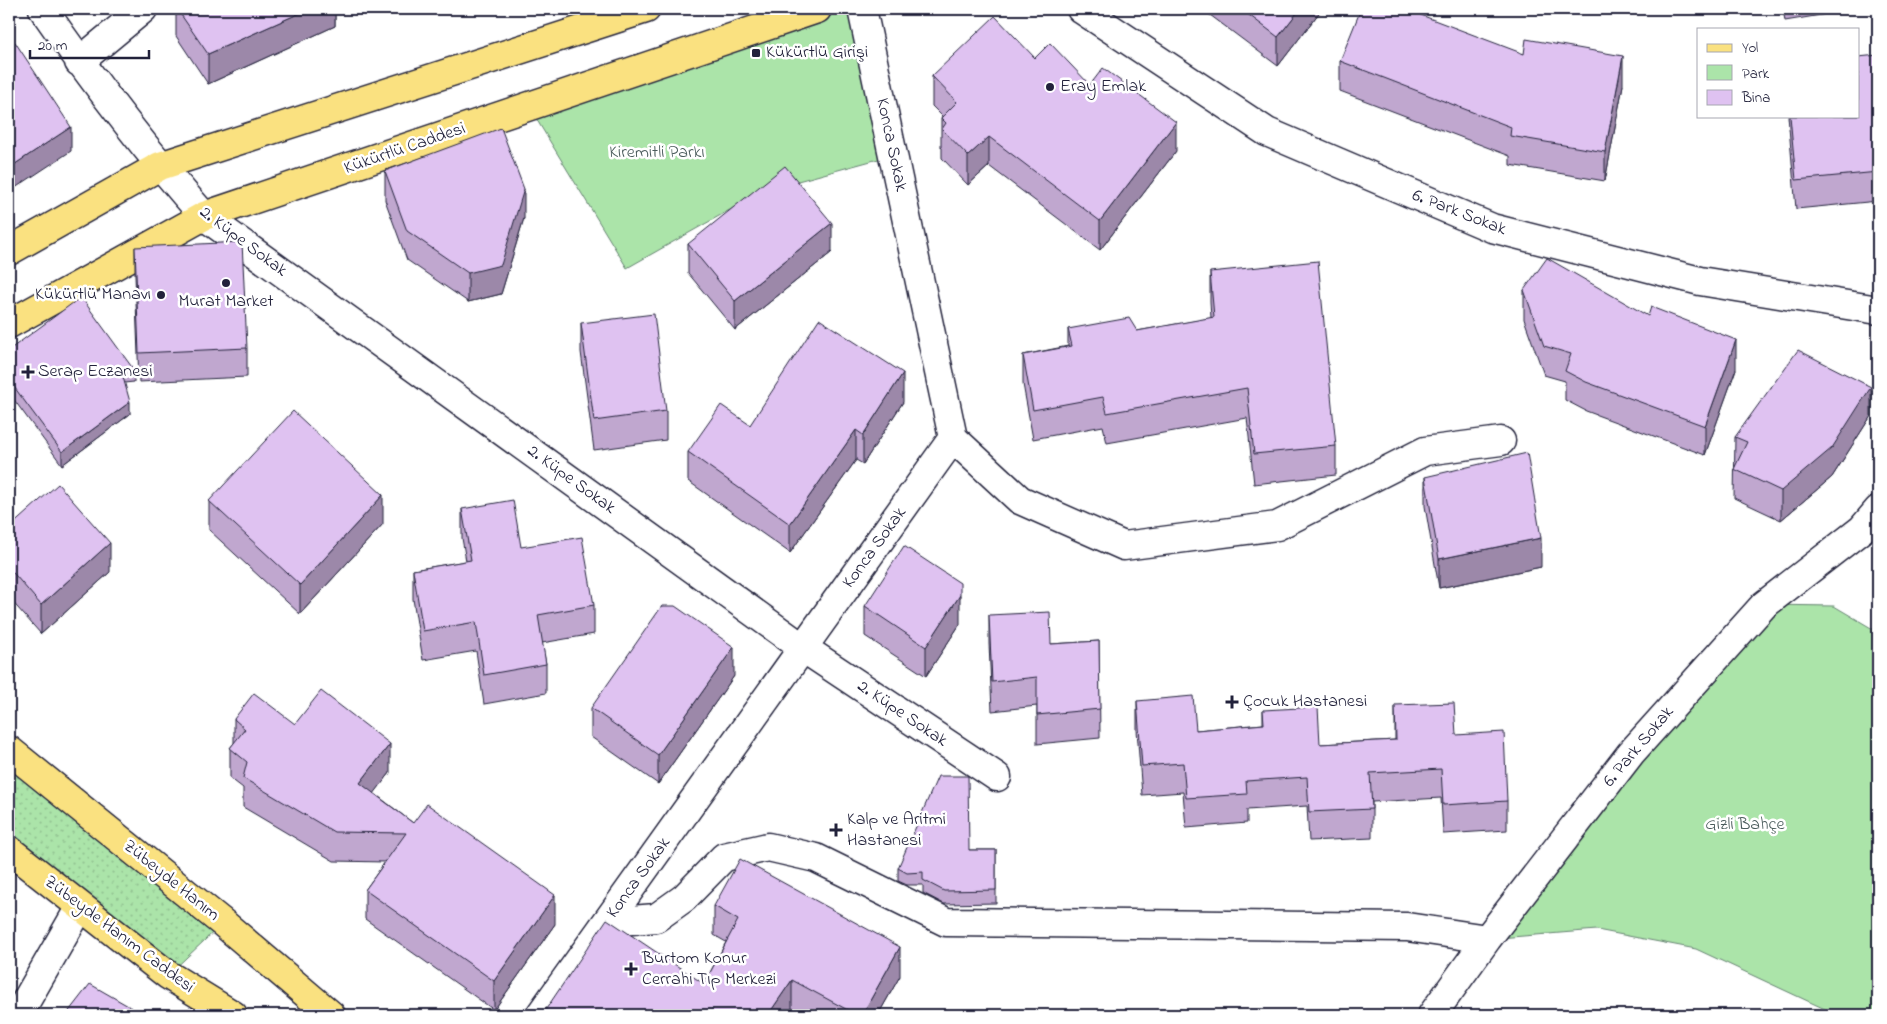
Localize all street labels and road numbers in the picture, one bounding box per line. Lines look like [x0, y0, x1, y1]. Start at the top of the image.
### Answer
street label: Konca Sokak [868, 96, 914, 194]
street label: Kükürtlü Caddesi [341, 116, 469, 182]
street label: 6. Park Sokak [1408, 183, 1510, 243]
street label: 2. Küpe Sokak [194, 200, 293, 284]
street label: 2. Küpe Sokak [521, 439, 621, 521]
street label: Konca Sokak [837, 502, 914, 594]
street label: 2. Küpe Sokak [851, 674, 953, 754]
street label: 6. Park Sokak [1597, 701, 1681, 793]
street label: Konca Sokak [601, 832, 678, 924]
street label: Zübeyde Hanım [117, 834, 225, 928]
street label: Zübeyde Hanım Caddesi [38, 870, 200, 1000]

